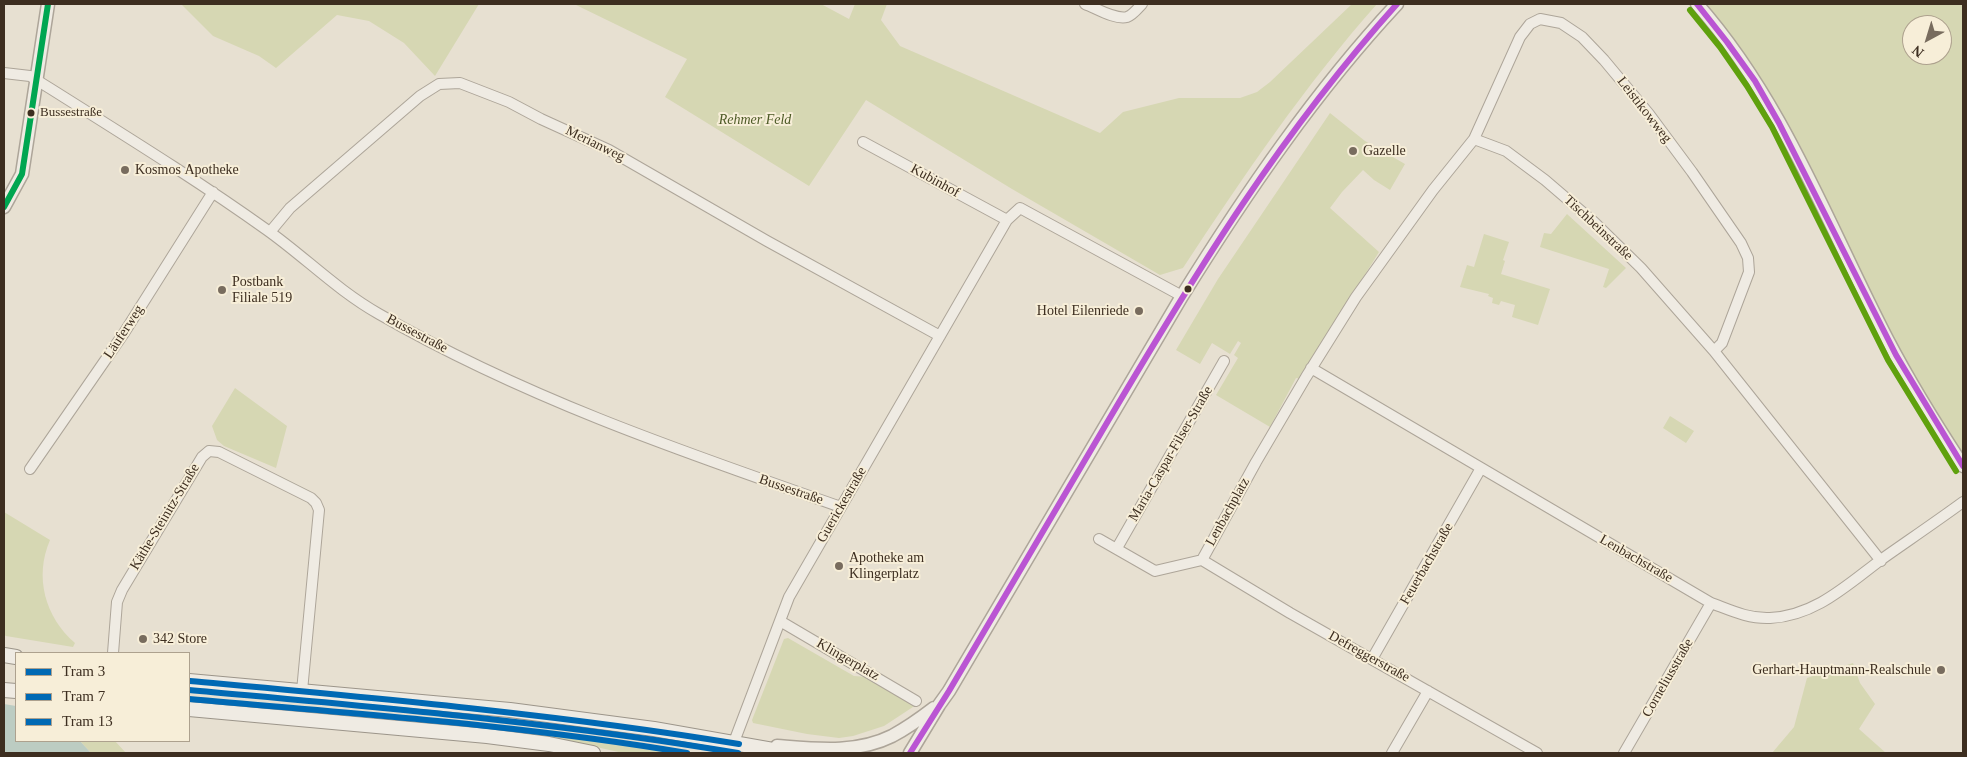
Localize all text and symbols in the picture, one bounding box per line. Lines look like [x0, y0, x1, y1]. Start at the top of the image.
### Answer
north arrow [1902, 15, 1952, 65]
text: N [1909, 42, 1927, 60]
street label: Leistikowweg [1613, 74, 1675, 146]
place label: Bussestraße [40, 105, 102, 121]
marker: Bussestraße [26, 108, 36, 118]
park label: Rehmer Feld [719, 112, 791, 128]
street label: Merianweg [563, 122, 627, 166]
place label: Gazelle [1363, 143, 1406, 159]
marker: Gazelle [1347, 145, 1359, 157]
street label: Kubinhof [907, 161, 963, 201]
place label: Kosmos Apotheke [135, 162, 239, 178]
marker: Kosmos Apotheke [119, 164, 131, 176]
street label: Tischbeinstraße [1560, 192, 1636, 264]
place label: Postbank Filiale 519 [232, 274, 292, 306]
marker: Postbank Filiale 519 [216, 284, 228, 296]
unlabelled marker [1183, 284, 1193, 294]
street label: Läuferweg [100, 302, 148, 362]
place label: Hotel Eilenriede [1037, 303, 1129, 319]
marker: Hotel Eilenriede [1133, 305, 1145, 317]
street label: Bussestraße [384, 311, 450, 357]
street label: Maria-Caspar-Filser-Straße [1125, 383, 1217, 525]
street label: Käthe-Steinitz-Straße [127, 461, 203, 573]
street label: Guerickestraße [814, 464, 870, 546]
street label: Bussestraße [757, 471, 825, 509]
street label: Lenbachplatz [1202, 475, 1254, 549]
street label: Feuerbachstraße [1397, 520, 1457, 608]
street label: Lenbachstraße [1596, 531, 1676, 587]
place label: Apotheke am Klingerplatz [849, 550, 924, 582]
marker: Apotheke am Klingerplatz [833, 560, 845, 572]
street label: Defreggerstraße [1325, 628, 1413, 686]
place label: 342 Store [153, 631, 207, 647]
marker: 342 Store [137, 633, 149, 645]
street label: Klingerplatz [814, 635, 882, 685]
street label: Corneliusstraße [1639, 636, 1697, 720]
legend [15, 652, 190, 742]
place label: Gerhart-Hauptmann-Realschule [1752, 662, 1931, 678]
text: Tram 3 [62, 663, 105, 679]
marker: Gerhart-Hauptmann-Realschule [1935, 664, 1947, 676]
text: Tram 7 [62, 688, 105, 704]
text: Tram 13 [62, 713, 113, 729]

